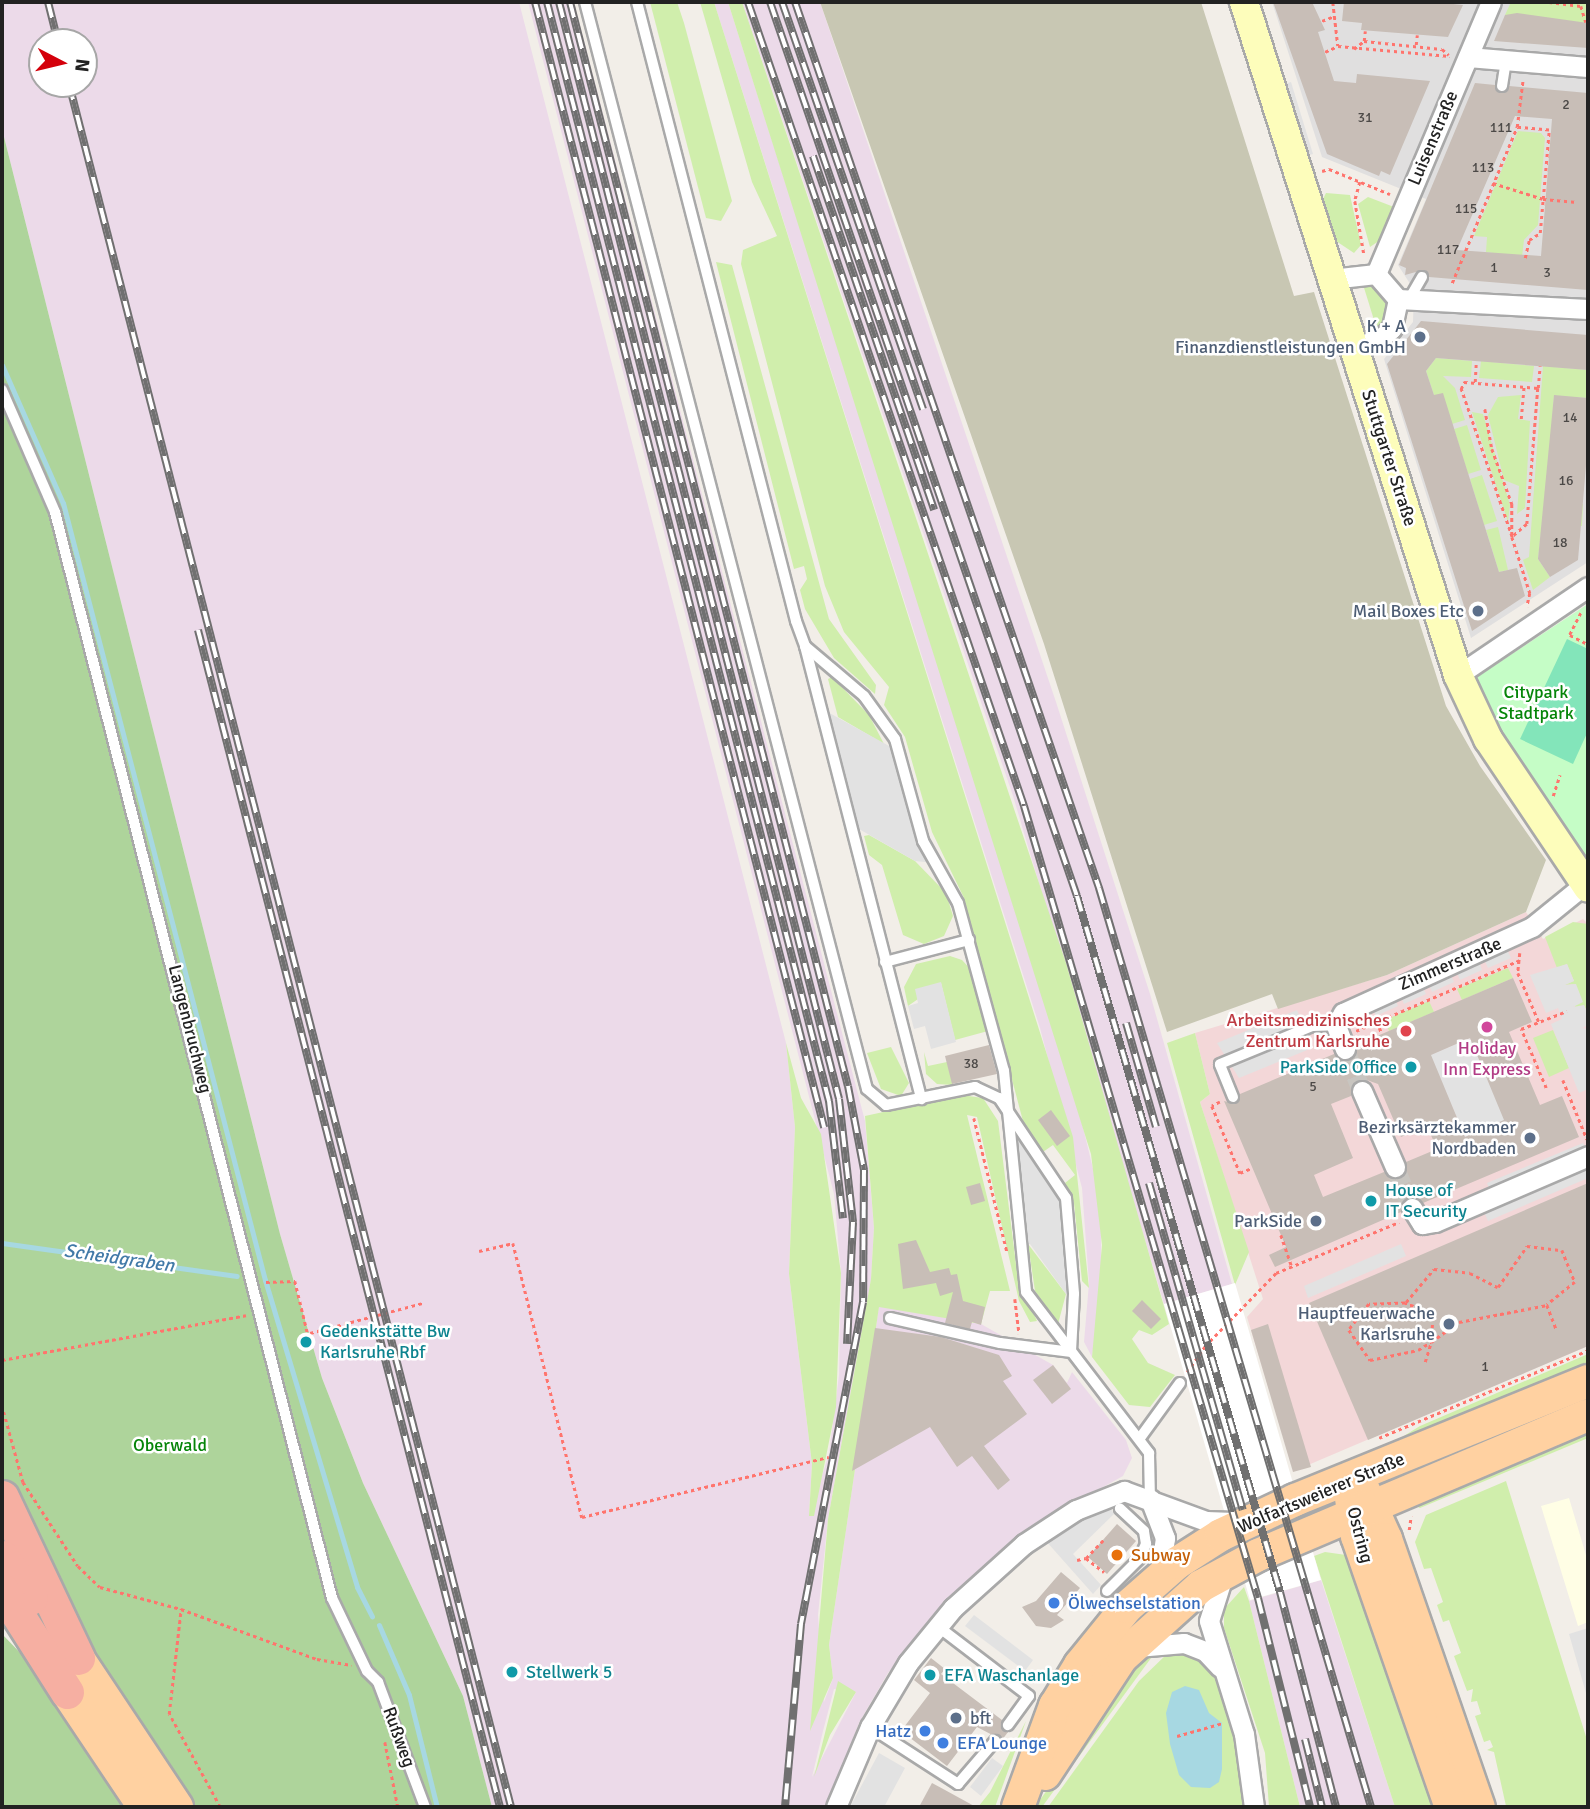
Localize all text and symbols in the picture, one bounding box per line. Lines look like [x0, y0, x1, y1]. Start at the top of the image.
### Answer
north arrow [28, 28, 98, 98]
text: N [69, 57, 95, 73]
street label: Luisenstraße [1403, 88, 1463, 188]
house number: 2 [1562, 97, 1570, 113]
house number: 31 [1357, 110, 1373, 126]
house number: 111 [1490, 120, 1512, 136]
house number: 113 [1472, 160, 1494, 176]
house number: 115 [1455, 201, 1477, 217]
house number: 117 [1437, 242, 1459, 258]
house number: 1 [1490, 260, 1498, 276]
house number: 3 [1543, 265, 1551, 281]
place label: K + A Finanzdienstleistungen GmbH [1175, 316, 1406, 358]
marker: K + A Finanzdienstleistungen GmbH [1412, 329, 1428, 345]
street label: Stuttgarter Straße [1357, 387, 1421, 529]
house number: 14 [1562, 410, 1578, 426]
house number: 16 [1558, 473, 1574, 489]
house number: 18 [1552, 535, 1568, 551]
place label: Mail Boxes Etc [1353, 600, 1464, 622]
marker: Mail Boxes Etc [1470, 603, 1486, 619]
park label: Citypark Stadtpark [1498, 682, 1574, 724]
street label: Zimmerstraße [1395, 933, 1505, 995]
street label: Langenbruchweg [164, 962, 216, 1096]
place label: Arbeitsmedizinisches Zentrum Karlsruhe [1227, 1010, 1390, 1052]
marker: Holiday Inn Express [1479, 1019, 1495, 1035]
marker: Arbeitsmedizinisches Zentrum Karlsruhe [1396, 1021, 1416, 1041]
place label: Holiday Inn Express [1443, 1038, 1531, 1080]
house number: 38 [963, 1056, 979, 1072]
place label: ParkSide Office [1280, 1056, 1397, 1078]
marker: ParkSide Office [1403, 1059, 1419, 1075]
house number: 5 [1309, 1079, 1317, 1095]
place label: Bezirksärztekammer Nordbaden [1358, 1117, 1516, 1160]
marker: Bezirksärztekammer Nordbaden [1522, 1130, 1538, 1146]
place label: House of IT Security [1385, 1180, 1467, 1222]
marker: House of IT Security [1363, 1193, 1379, 1209]
place label: ParkSide [1234, 1210, 1302, 1232]
marker: ParkSide [1308, 1213, 1324, 1229]
water label: Scheidgraben [62, 1240, 176, 1278]
place label: Hauptfeuerwache Karlsruhe [1298, 1303, 1435, 1346]
marker: Hauptfeuerwache Karlsruhe [1441, 1316, 1457, 1332]
place label: Gedenkstätte Bw Karlsruhe Rbf [320, 1321, 450, 1364]
marker: Gedenkstätte Bw Karlsruhe Rbf [298, 1334, 314, 1350]
house number: 1 [1481, 1359, 1489, 1375]
park label: Oberwald [133, 1434, 207, 1456]
street label: Wolfartsweierer Straße [1234, 1448, 1408, 1538]
street label: Ostring [1342, 1505, 1378, 1565]
place label: Subway [1131, 1544, 1190, 1566]
marker: Subway [1109, 1547, 1125, 1563]
place label: Ölwechselstation [1068, 1592, 1201, 1614]
marker: Ölwechselstation [1046, 1595, 1062, 1611]
place label: Stellwerk 5 [526, 1661, 612, 1683]
marker: Stellwerk 5 [504, 1664, 520, 1680]
place label: EFA Waschanlage [944, 1664, 1079, 1686]
marker: EFA Waschanlage [922, 1667, 938, 1683]
street label: Rußweg [378, 1704, 420, 1770]
place label: bft [970, 1707, 991, 1729]
marker: bft [948, 1710, 964, 1726]
place label: Hatz [875, 1720, 911, 1742]
marker: Hatz [917, 1723, 933, 1739]
place label: EFA Lounge [957, 1732, 1047, 1754]
marker: EFA Lounge [935, 1735, 951, 1751]

